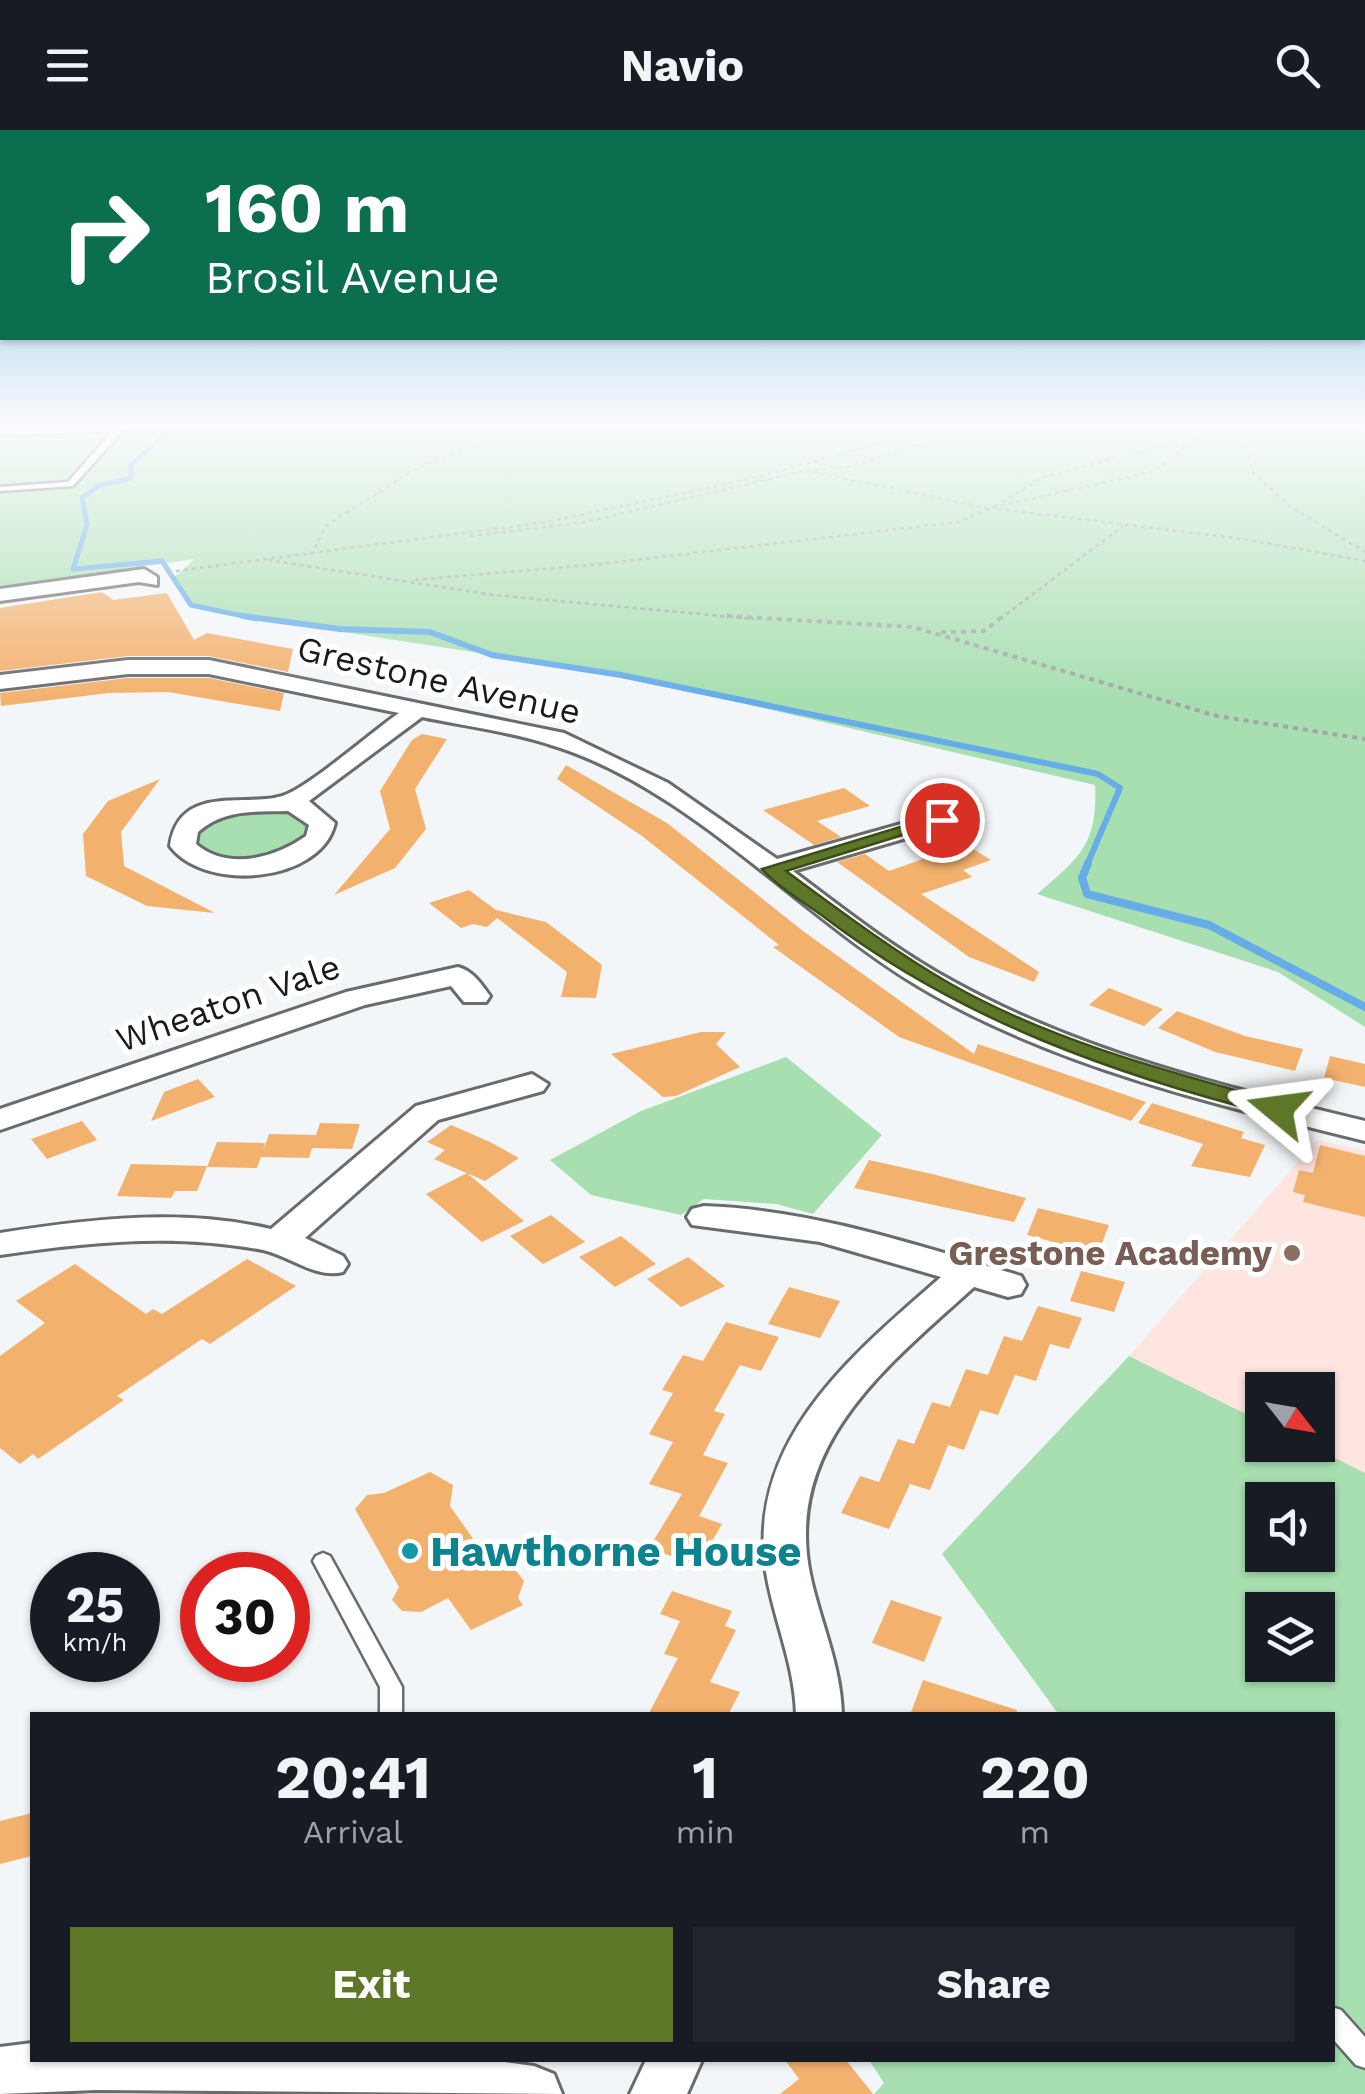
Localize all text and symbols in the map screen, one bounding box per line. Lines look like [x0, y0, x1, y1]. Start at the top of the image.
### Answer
icon: menu [40, 38, 95, 93]
icon: search [1270, 38, 1325, 93]
text: Navio [621, 39, 744, 92]
text: 160 m [205, 167, 409, 249]
icon: right [40, 170, 170, 300]
text: Brosil Avenue [205, 251, 500, 304]
street label: Grestone Avenue [293, 627, 585, 733]
pin [900, 778, 985, 863]
icon: arrive [915, 793, 970, 848]
street label: Wheaton Vale [111, 945, 345, 1061]
position arrow [1226, 1057, 1330, 1161]
place label: Grestone Academy [948, 1232, 1272, 1274]
marker: Grestone Academy [1281, 1242, 1303, 1264]
north arrow [1245, 1372, 1335, 1462]
map controls [1245, 1372, 1335, 1682]
button: sound [1245, 1482, 1335, 1572]
place label: Hawthorne House [430, 1527, 802, 1576]
marker: Hawthorne House [399, 1540, 421, 1562]
speed limit sign: 30 [180, 1552, 310, 1682]
text: 25 [66, 1575, 124, 1634]
button: layers [1245, 1592, 1335, 1682]
text: km/h [63, 1628, 127, 1657]
text: 20:41 [275, 1742, 431, 1813]
text: 1 [692, 1742, 718, 1813]
text: 220 [980, 1742, 1090, 1813]
text: Arrival [303, 1813, 403, 1851]
text: min [676, 1813, 735, 1851]
text: m [1020, 1813, 1050, 1851]
button: Exit [70, 1927, 673, 2042]
button: Share [693, 1927, 1295, 2042]

